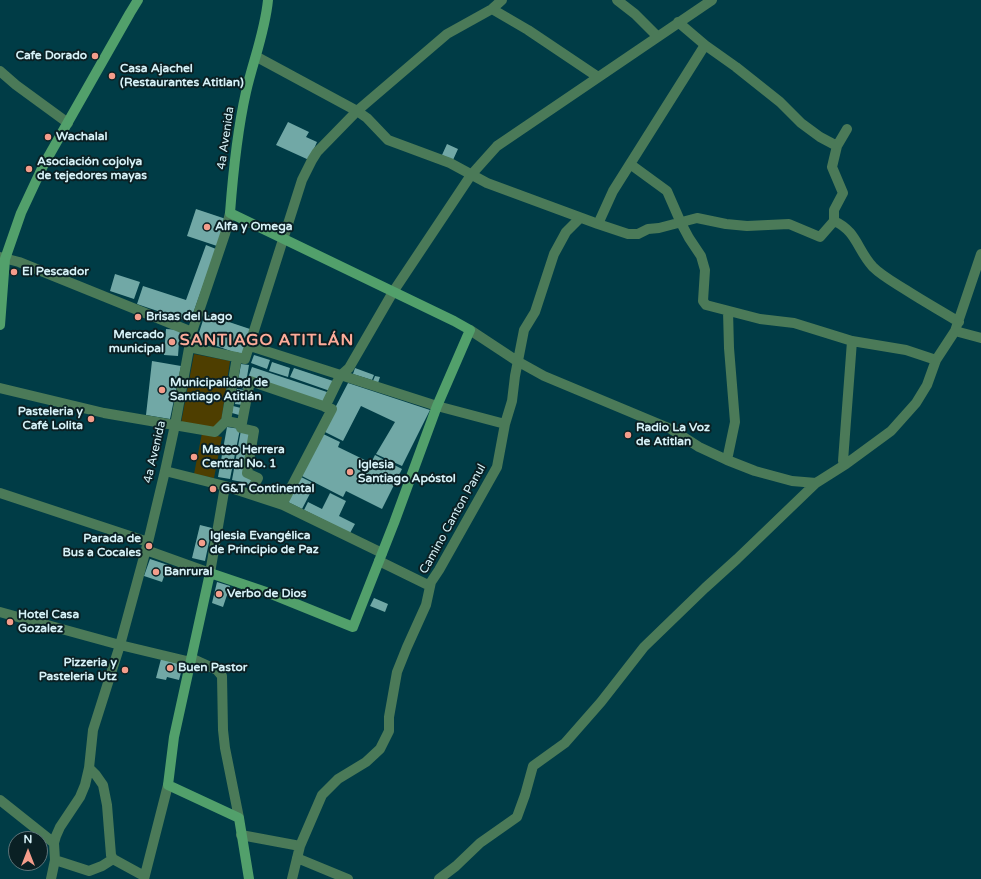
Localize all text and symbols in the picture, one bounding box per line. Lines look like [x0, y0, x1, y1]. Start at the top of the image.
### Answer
place label: Cafe Dorado [16, 49, 87, 63]
marker: Cafe Dorado [90, 51, 100, 61]
place label: Casa Ajachel (Restaurantes Atitlan) [120, 62, 244, 90]
marker: Casa Ajachel (Restaurantes Atitlan) [107, 71, 117, 81]
street label: 4a Avenida [214, 106, 238, 170]
place label: Wachalal [56, 130, 108, 144]
marker: Wachalal [43, 132, 53, 142]
place label: Asociación cojolya de tejedores mayas [37, 155, 147, 183]
marker: Asociación cojolya de tejedores mayas [24, 164, 34, 174]
place label: Alfa y Omega [215, 220, 292, 234]
marker: Alfa y Omega [202, 222, 212, 232]
place label: El Pescador [22, 265, 89, 279]
marker: El Pescador [9, 267, 19, 277]
place label: Brisas del Lago [146, 310, 232, 324]
marker: Brisas del Lago [133, 312, 143, 322]
place label: Mercado municipal [109, 328, 164, 356]
district label: SANTIAGO ATITLÁN [180, 331, 354, 351]
marker: Mercado municipal [167, 337, 177, 347]
place label: Municipalidad de Santiago Atitlán [170, 376, 268, 404]
marker: Municipalidad de Santiago Atitlán [157, 385, 167, 395]
place label: Pasteleria y Café Lolita [18, 405, 83, 433]
marker: Pasteleria y Café Lolita [86, 414, 96, 424]
street label: 4a Avenida [141, 419, 169, 485]
place label: Radio La Voz de Atitlan [636, 421, 710, 449]
marker: Radio La Voz de Atitlan [623, 430, 633, 440]
place label: Mateo Herrera Central No. 1 [202, 443, 285, 471]
marker: Mateo Herrera Central No. 1 [189, 452, 199, 462]
place label: Iglesia Santiago Apóstol [358, 458, 456, 486]
street label: Camino Canton Panul [417, 462, 489, 576]
marker: Iglesia Santiago Apóstol [345, 467, 355, 477]
place label: G&T Continental [221, 482, 314, 496]
marker: G&T Continental [208, 484, 218, 494]
place label: Iglesia Evangélica de Principio de Paz [210, 529, 319, 557]
place label: Parada de Bus a Cocales [63, 532, 141, 560]
marker: Iglesia Evangélica de Principio de Paz [197, 538, 207, 548]
marker: Parada de Bus a Cocales [144, 541, 154, 551]
place label: Banrural [164, 565, 213, 579]
marker: Banrural [151, 567, 161, 577]
place label: Verbo de Dios [227, 587, 306, 601]
marker: Verbo de Dios [214, 589, 224, 599]
place label: Hotel Casa Gozalez [18, 608, 79, 636]
marker: Hotel Casa Gozalez [5, 617, 15, 627]
place label: Pizzeria y Pasteleria Utz [39, 656, 117, 684]
place label: Buen Pastor [178, 661, 247, 675]
marker: Buen Pastor [165, 663, 175, 673]
marker: Pizzeria y Pasteleria Utz [120, 665, 130, 675]
north arrow [8, 831, 48, 871]
text: N [24, 833, 32, 846]

